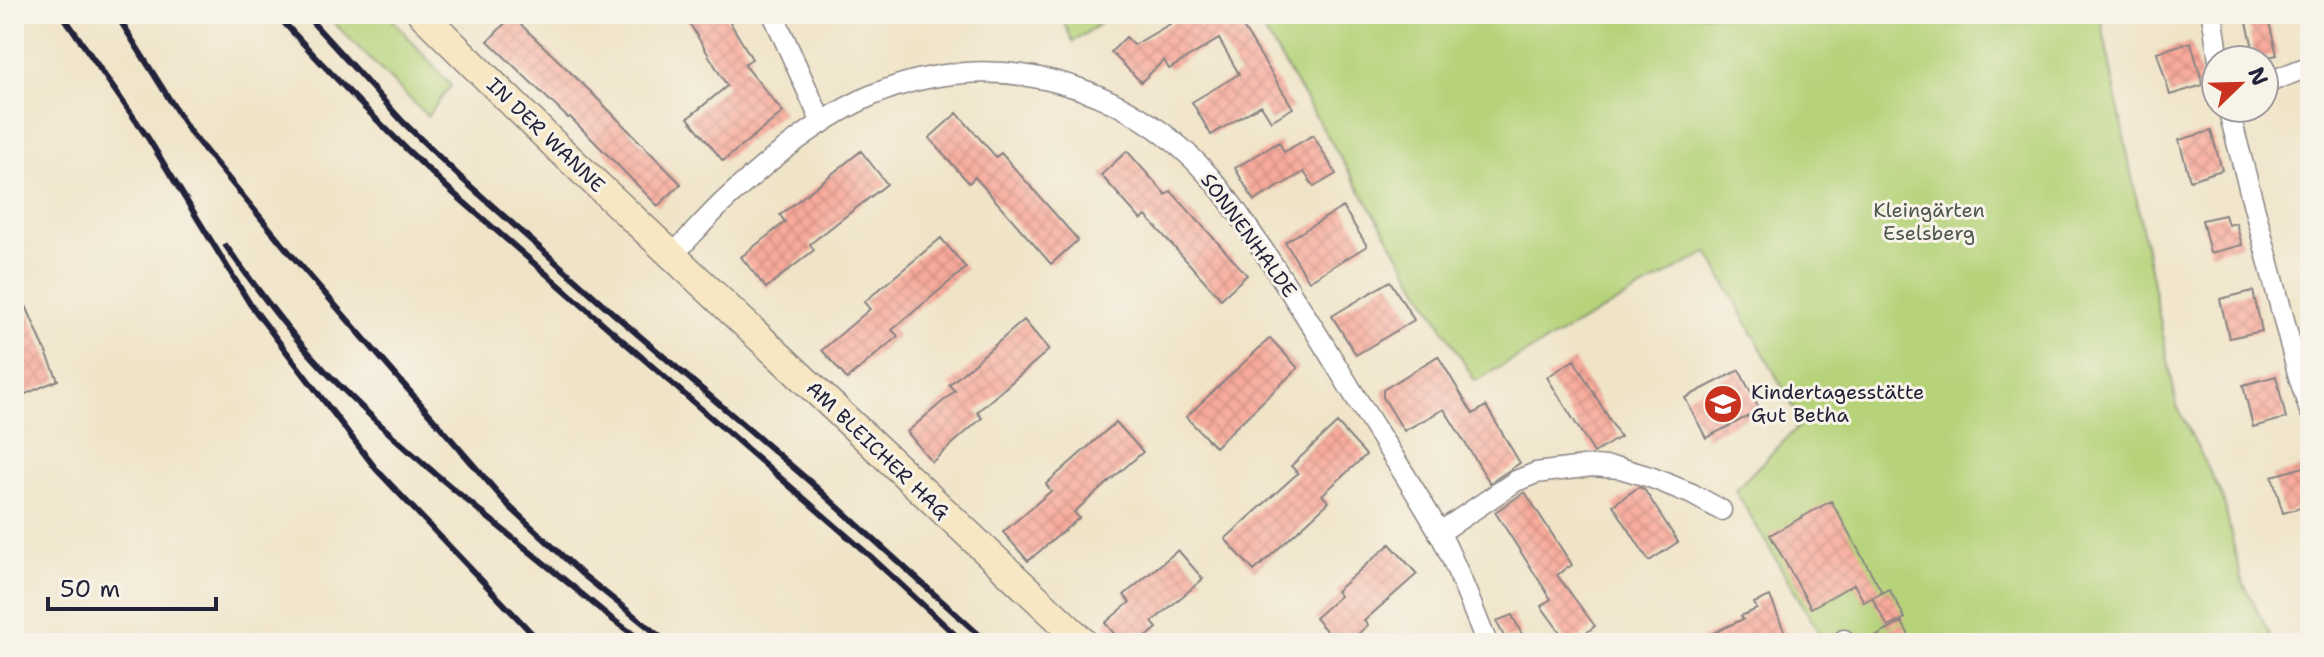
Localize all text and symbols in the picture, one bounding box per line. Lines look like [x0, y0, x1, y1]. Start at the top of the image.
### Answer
north arrow [2200, 44, 2280, 124]
text: N [2241, 63, 2275, 90]
street label: IN DER WANNE [481, 72, 611, 198]
street label: SONNENHALDE [1195, 168, 1303, 302]
park label: Kleingärten Eselsberg [1873, 197, 1985, 246]
street label: AM BLEICHER HAG [801, 375, 955, 525]
place label: Kindertagesstätte Gut Betha [1751, 379, 1924, 428]
school or university icon: Kindertagesstätte Gut Betha [1702, 383, 1744, 425]
scale bar [48, 561, 216, 611]
text: 50 m [60, 573, 120, 605]

